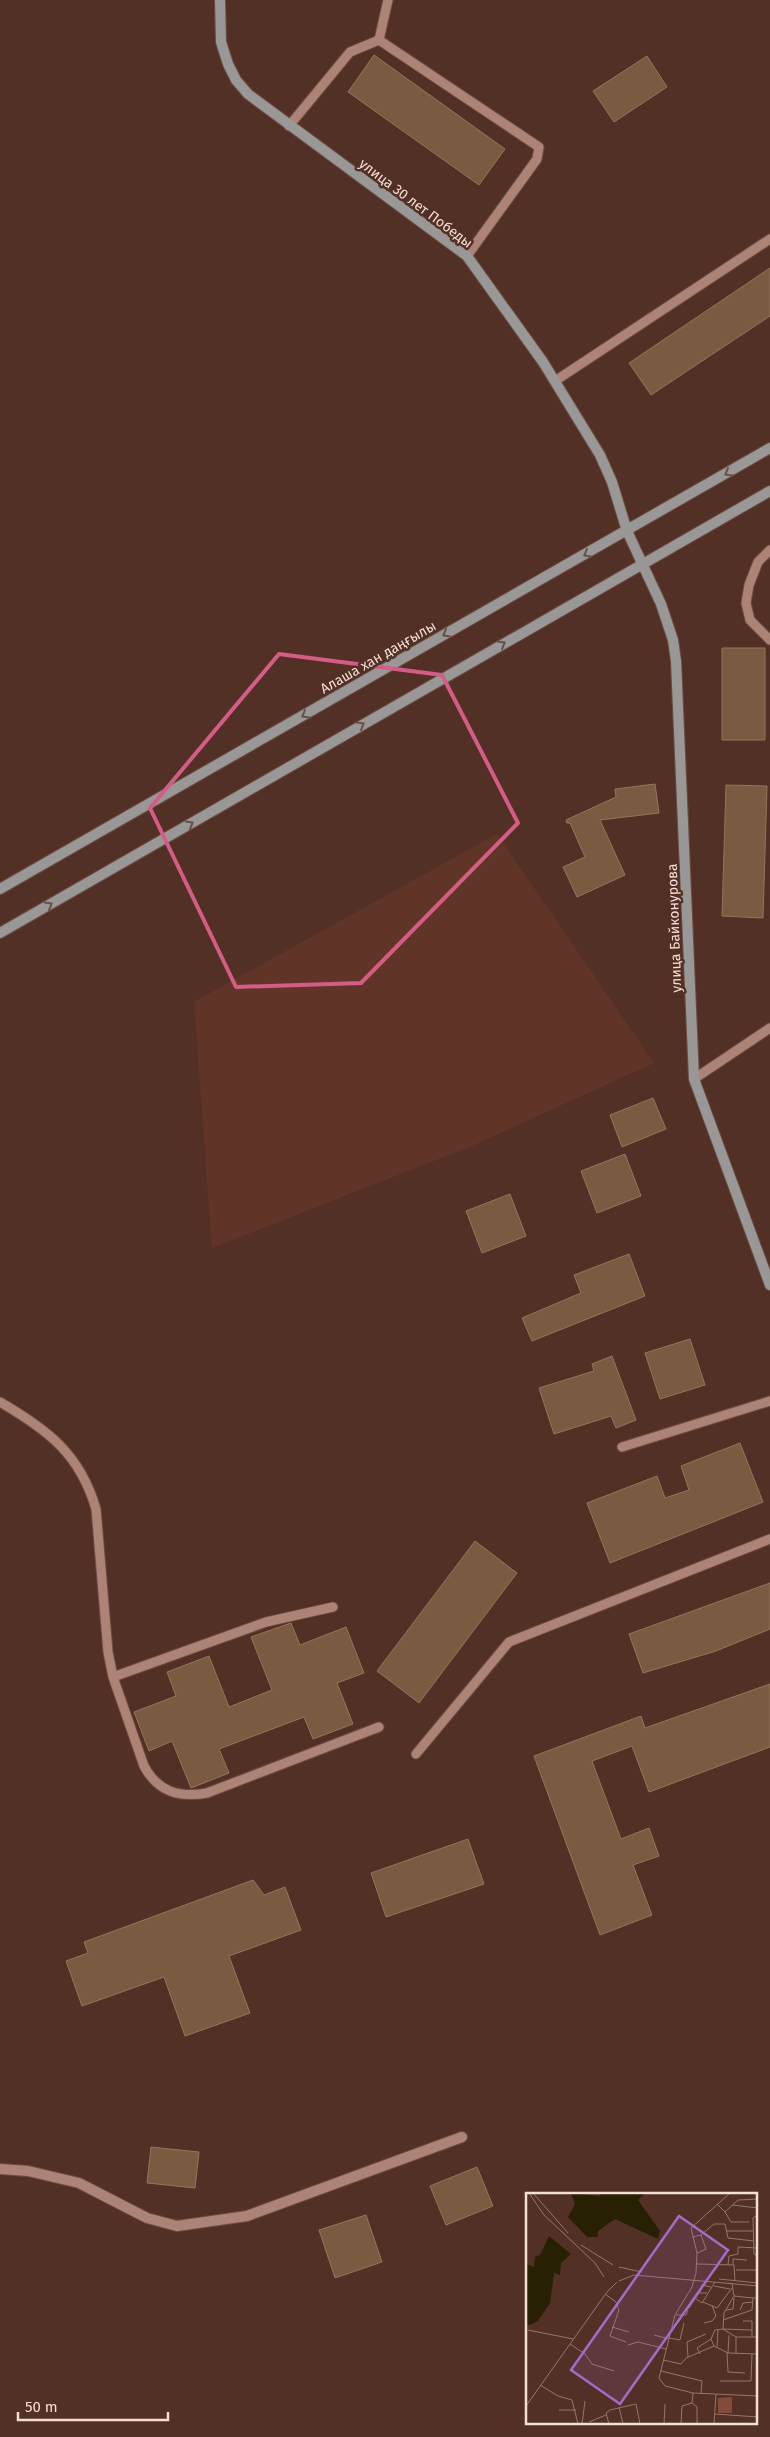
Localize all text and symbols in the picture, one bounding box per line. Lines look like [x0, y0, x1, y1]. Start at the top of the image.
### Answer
street label: улица 30 лет Победы [356, 155, 476, 252]
one-way arrow [724, 466, 733, 476]
one-way arrow [583, 547, 592, 557]
street label: Алаша хан даңғылы [317, 617, 439, 698]
one-way arrow [442, 628, 451, 638]
one-way arrow [496, 640, 505, 650]
one-way arrow [301, 709, 310, 719]
one-way arrow [356, 721, 365, 731]
one-way arrow [185, 820, 194, 830]
street label: улица Байконурова [664, 863, 685, 993]
one-way arrow [44, 901, 53, 911]
inset map [526, 2193, 758, 2424]
scale bar [18, 2390, 168, 2422]
text: 50 m [25, 2398, 58, 2416]

